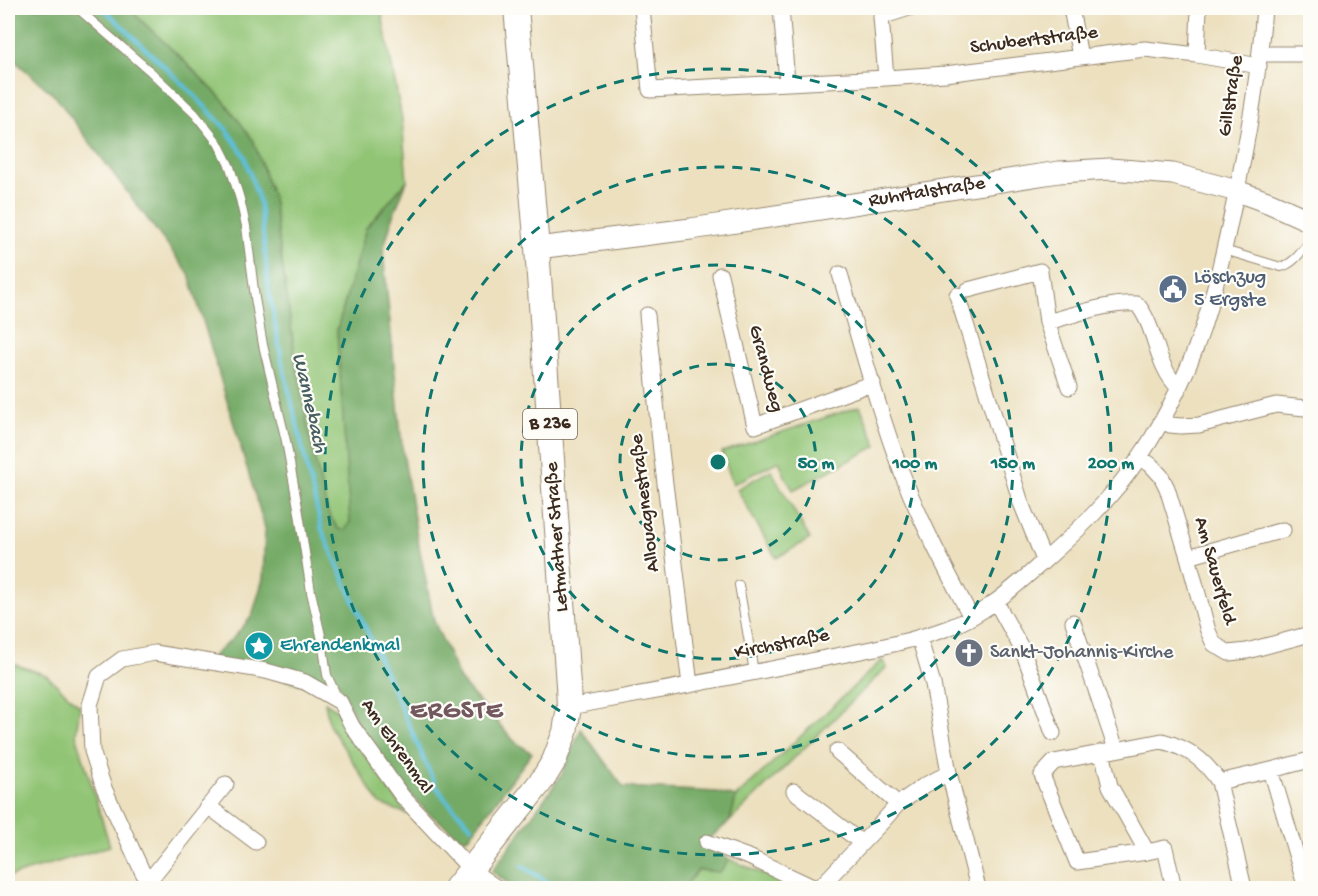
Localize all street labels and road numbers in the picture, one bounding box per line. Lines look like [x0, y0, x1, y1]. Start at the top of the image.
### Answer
street label: Schubertstraße [969, 22, 1100, 60]
street label: Gillstraße [1214, 53, 1250, 138]
street label: Ruhrtalstraße [867, 172, 988, 213]
street label: Grandweg [742, 323, 788, 415]
road number: B 236 [523, 409, 577, 439]
street label: Allouagnestraße [626, 432, 666, 573]
street label: Letmather Straße [541, 461, 575, 613]
street label: Am Sauerfeld [1188, 515, 1241, 629]
street label: Kirchstraße [733, 624, 832, 665]
street label: Am Ehrenmal [355, 695, 437, 799]

